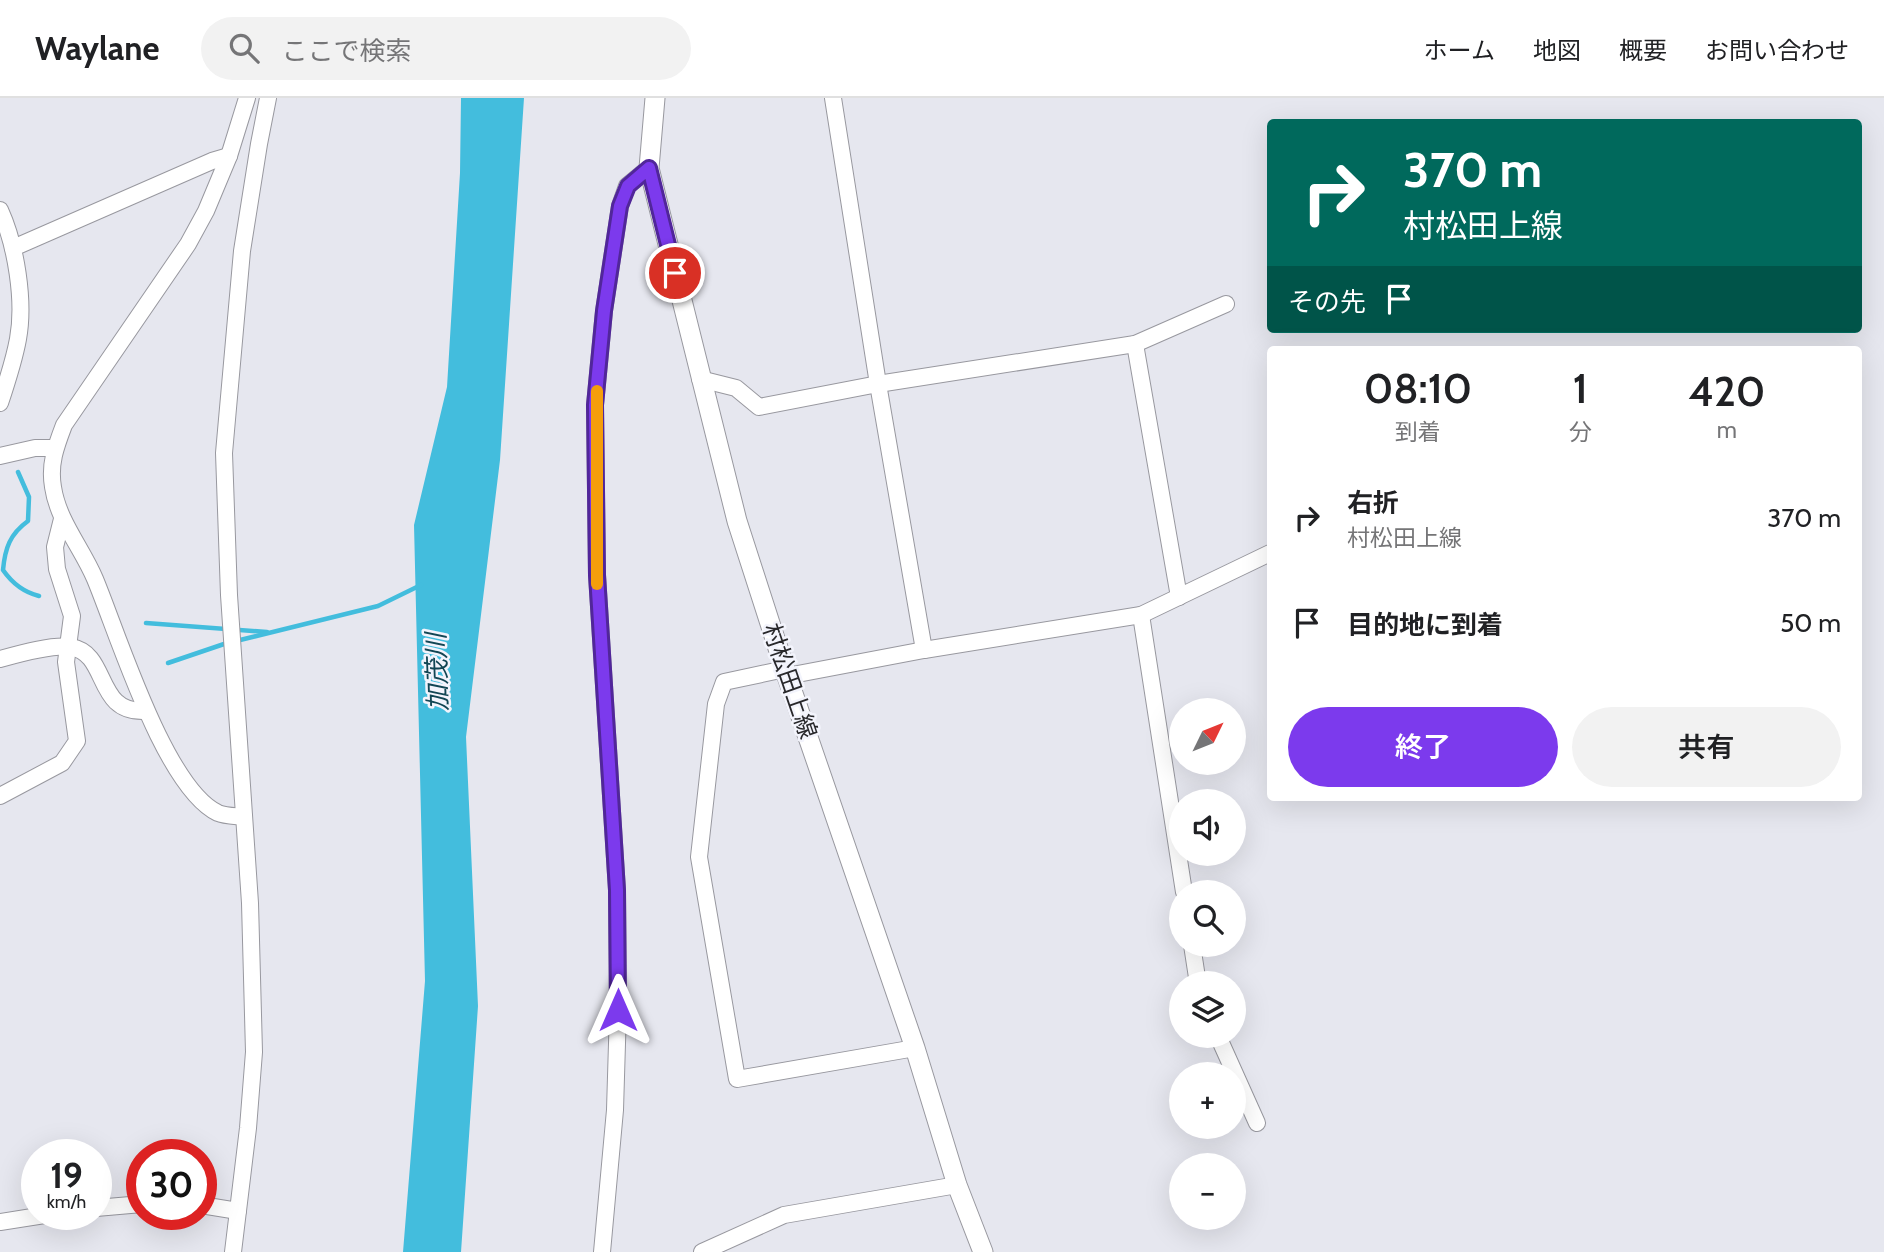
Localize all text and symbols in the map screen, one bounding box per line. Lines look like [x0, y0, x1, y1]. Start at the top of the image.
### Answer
search box [201, 17, 691, 80]
text: Waylane [35, 28, 159, 68]
icon: search [225, 29, 263, 67]
text: ここで検索 [281, 35, 411, 67]
text: ホーム [1424, 36, 1495, 65]
text: 地図 [1533, 36, 1581, 65]
text: 概要 [1619, 36, 1667, 65]
text: お問い合わせ [1705, 36, 1849, 65]
text: 370 m [1403, 140, 1542, 199]
icon: right [1288, 147, 1379, 238]
text: 村松田上線 [1403, 206, 1563, 245]
pin [645, 243, 705, 303]
icon: arrive [656, 254, 694, 292]
icon: arrive [1380, 280, 1418, 318]
text: その先 [1288, 286, 1366, 318]
text: 08:10 [1364, 362, 1472, 414]
text: 1 [1573, 362, 1588, 414]
text: 420 [1688, 365, 1765, 417]
text: m [1717, 416, 1737, 444]
text: 到着 [1395, 418, 1441, 446]
text: 分 [1569, 418, 1592, 446]
text: 右折 [1347, 487, 1399, 519]
icon: right [1288, 499, 1326, 537]
text: 370 m [1767, 502, 1841, 534]
text: 村松田上線 [1347, 524, 1462, 552]
icon: arrive [1288, 604, 1326, 642]
text: 50 m [1780, 607, 1841, 639]
text: 目的地に到着 [1347, 609, 1503, 641]
street label: 村松田上線 [757, 620, 823, 742]
water label: 加茂川 [420, 629, 454, 712]
north arrow [1169, 698, 1246, 775]
map controls [1169, 698, 1246, 1230]
button: 終了 [1288, 707, 1558, 787]
button: 共有 [1572, 707, 1841, 787]
button: sound [1169, 789, 1246, 866]
button: search [1169, 880, 1246, 957]
button: layers [1169, 971, 1246, 1048]
position arrow [581, 973, 655, 1047]
button: + [1169, 1062, 1246, 1139]
speed limit sign: 30 [126, 1139, 217, 1230]
button: − [1169, 1153, 1246, 1230]
text: 19 [50, 1154, 83, 1197]
text: km/h [47, 1191, 86, 1213]

